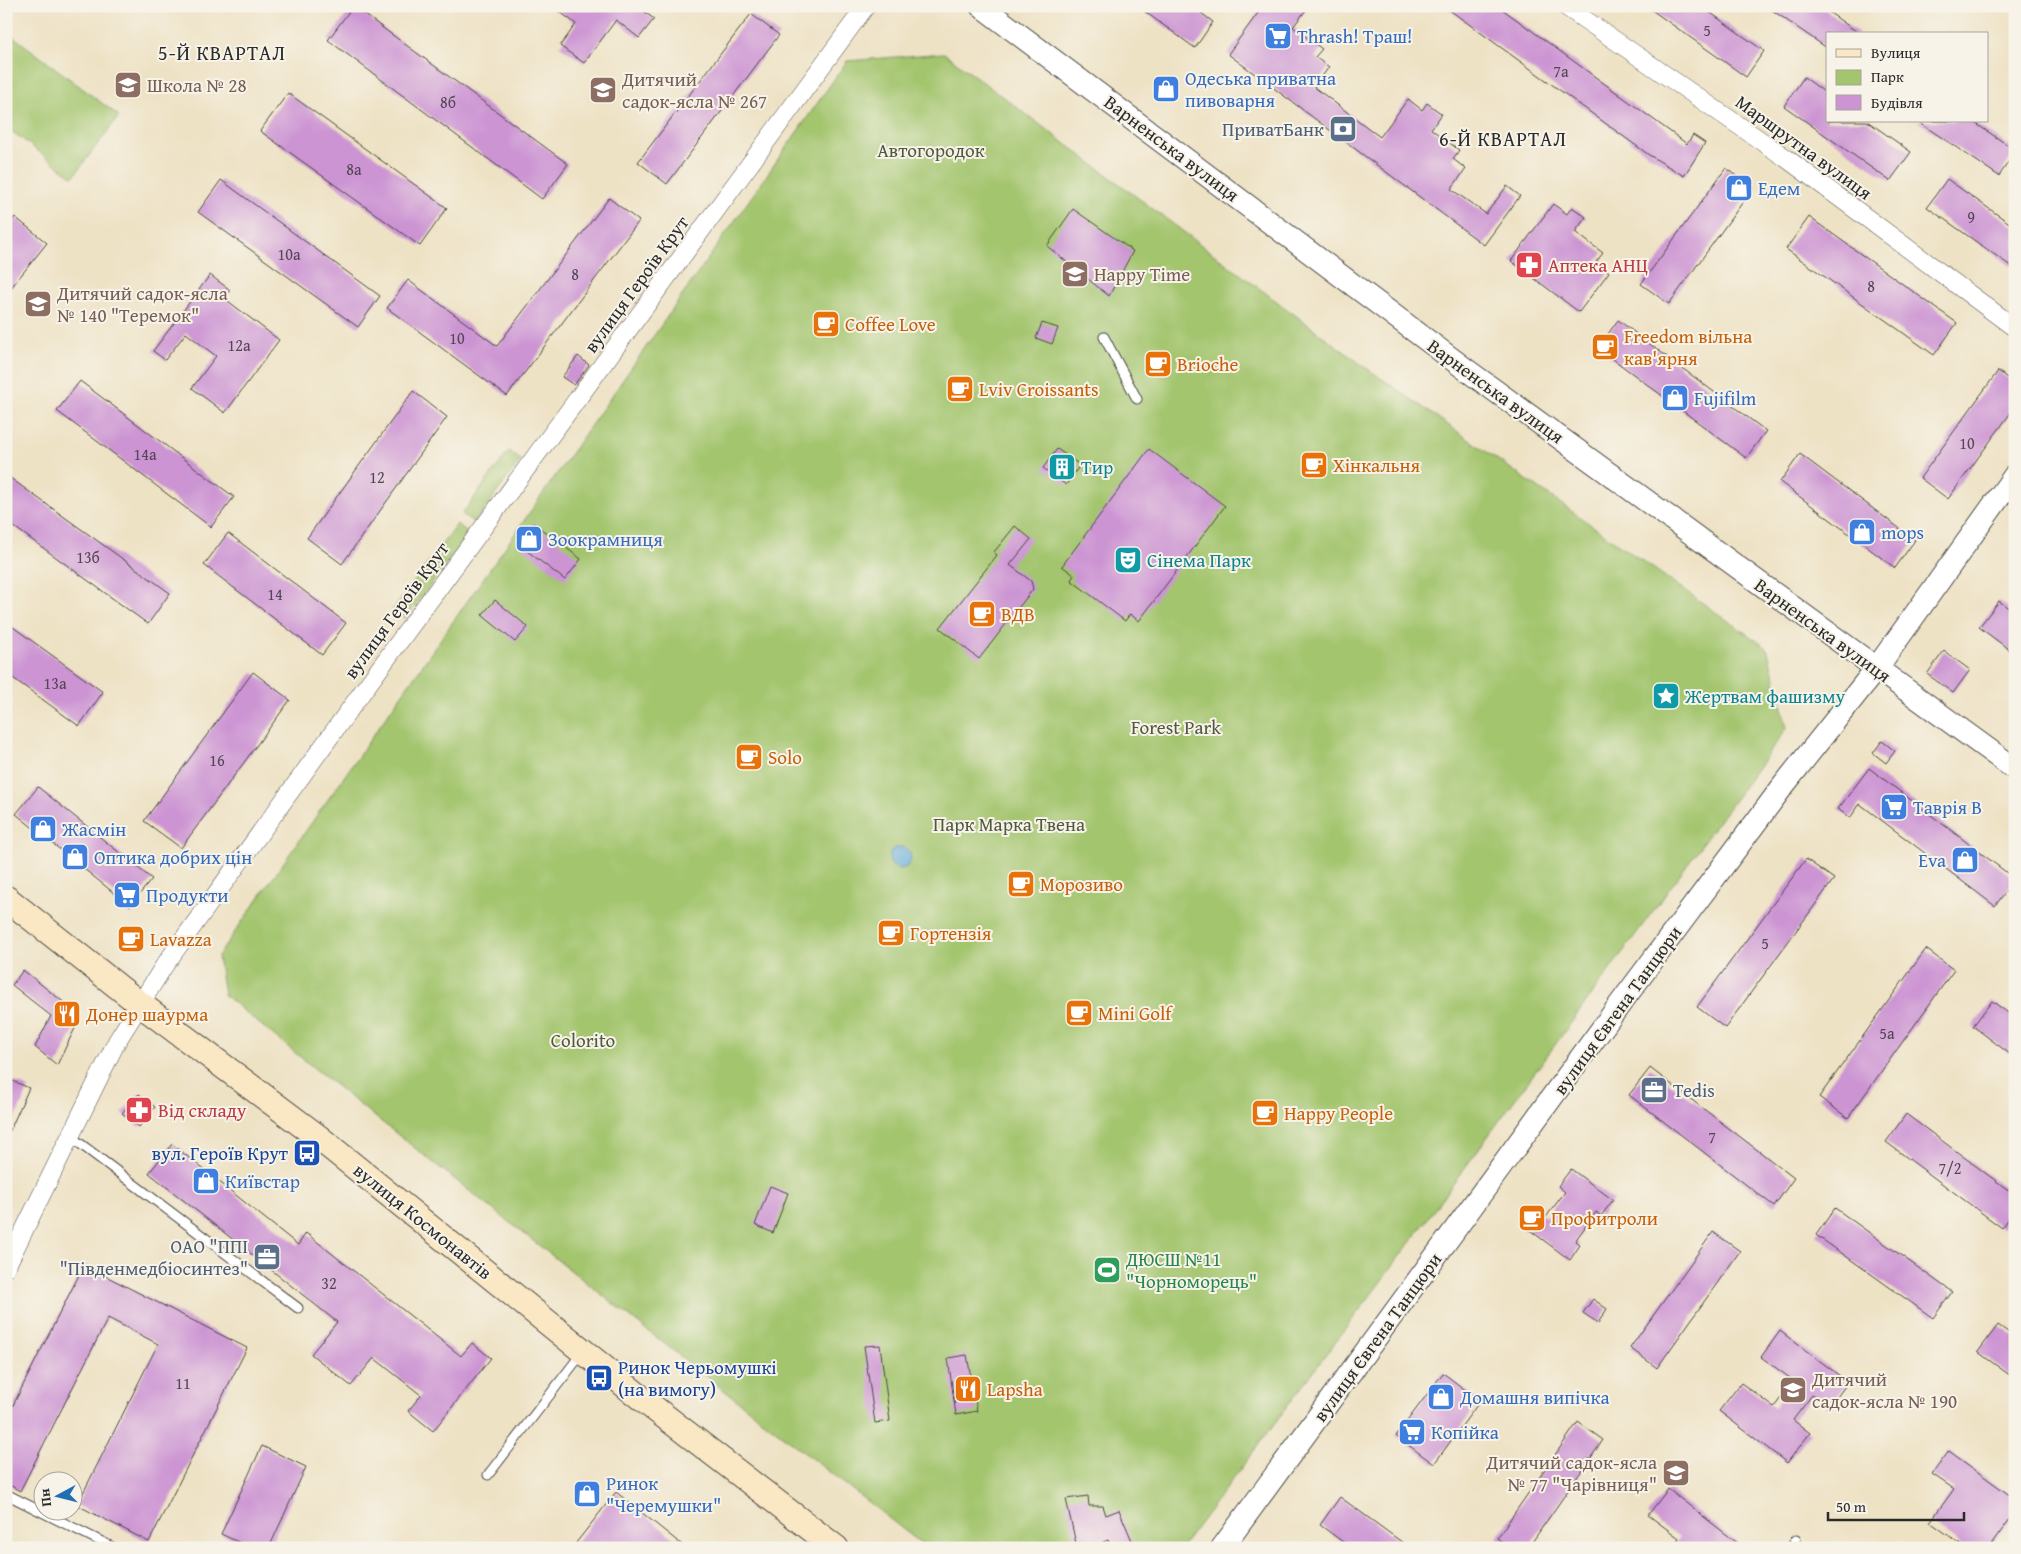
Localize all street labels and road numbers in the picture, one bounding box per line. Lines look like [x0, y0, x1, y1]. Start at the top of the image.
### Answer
street label: Варненська вулиця [1099, 88, 1246, 208]
street label: Маршрутна вулиця [1730, 88, 1879, 206]
street label: вулиця Героїв Крут [577, 209, 696, 358]
street label: Варненська вулиця [1422, 332, 1570, 450]
street label: вулиця Героїв Крут [337, 535, 456, 684]
street label: Варненська вулиця [1749, 571, 1897, 689]
street label: вулиця Євгена Танцюри [1546, 920, 1688, 1100]
street label: вулиця Космонавтів [348, 1156, 498, 1286]
street label: вулиця Євгена Танцюри [1306, 1247, 1448, 1427]

